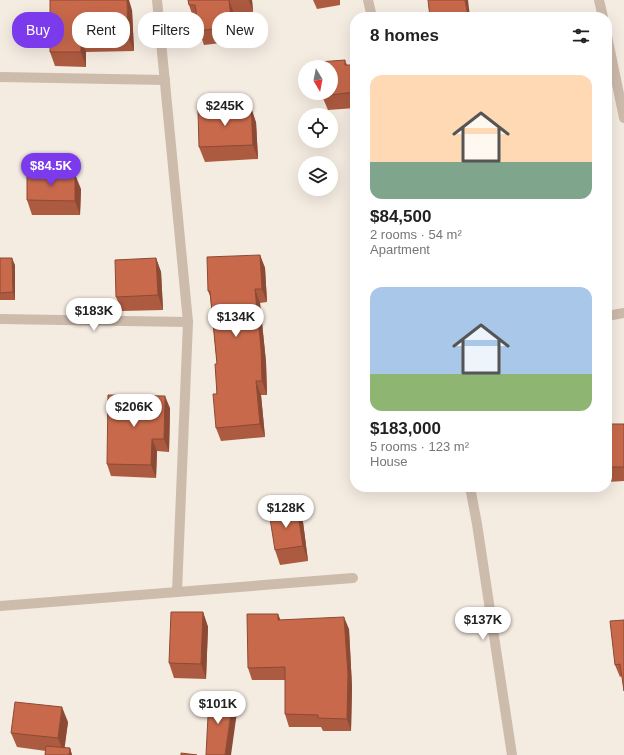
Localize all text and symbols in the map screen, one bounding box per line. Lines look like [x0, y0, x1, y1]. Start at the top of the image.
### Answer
chip: Buy [12, 12, 64, 48]
chip: Rent [72, 12, 130, 48]
chip: Filters [138, 12, 204, 48]
chip: New [212, 12, 268, 48]
icon: filters [570, 25, 592, 47]
text: 8 homes [370, 26, 439, 45]
north arrow [298, 60, 338, 100]
map controls [298, 60, 338, 196]
pin: $245K [197, 93, 253, 127]
text: $245K [206, 98, 244, 113]
icon: home [445, 101, 517, 173]
button: locate [298, 108, 338, 148]
pin: $84.5K [18, 153, 84, 187]
button: layers [298, 156, 338, 196]
text: $84.5K [30, 158, 72, 173]
text: $84,500 [370, 207, 431, 226]
text: 2 rooms · 54 m² [370, 227, 462, 242]
text: Apartment [370, 242, 430, 257]
pin: $183K [66, 298, 122, 332]
text: $183K [75, 303, 113, 318]
pin: $134K [208, 304, 264, 338]
text: $134K [217, 309, 255, 324]
icon: home [445, 313, 517, 385]
pin: $206K [106, 394, 162, 428]
text: $206K [115, 399, 153, 414]
text: $183,000 [370, 419, 441, 438]
text: 5 rooms · 123 m² [370, 439, 469, 454]
text: House [370, 454, 408, 469]
pin: $128K [258, 495, 314, 529]
text: $128K [267, 500, 305, 515]
pin: $137K [455, 607, 511, 641]
text: $137K [464, 612, 502, 627]
pin: $101K [190, 691, 246, 725]
text: $101K [199, 696, 237, 711]

